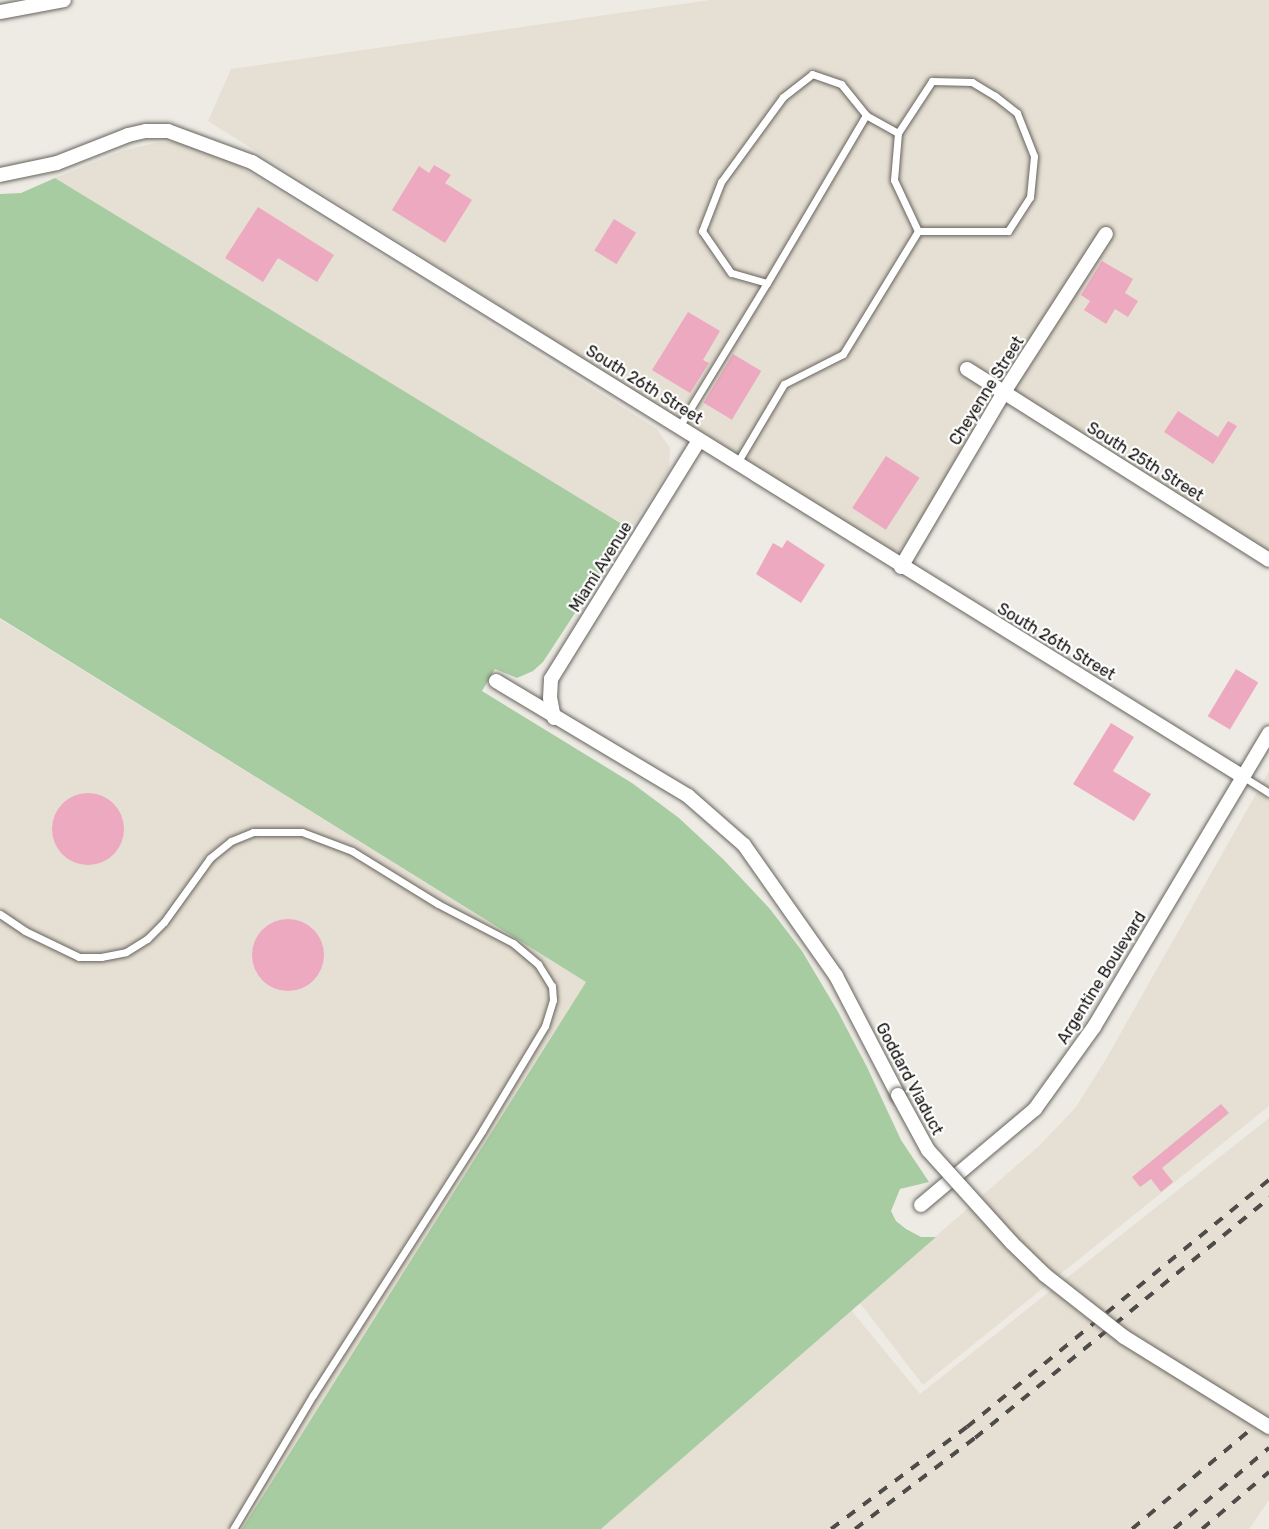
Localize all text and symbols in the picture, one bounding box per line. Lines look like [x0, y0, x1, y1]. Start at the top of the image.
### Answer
street label: Cheyenne Street [946, 333, 1028, 449]
street label: South 26th Street [582, 341, 706, 429]
street label: South 25th Street [1083, 418, 1207, 506]
street label: Miami Avenue [565, 518, 637, 616]
street label: South 26th Street [994, 599, 1118, 685]
street label: Argentine Boulevard [1054, 908, 1150, 1048]
street label: Goddard Viaduct [871, 1019, 947, 1139]

